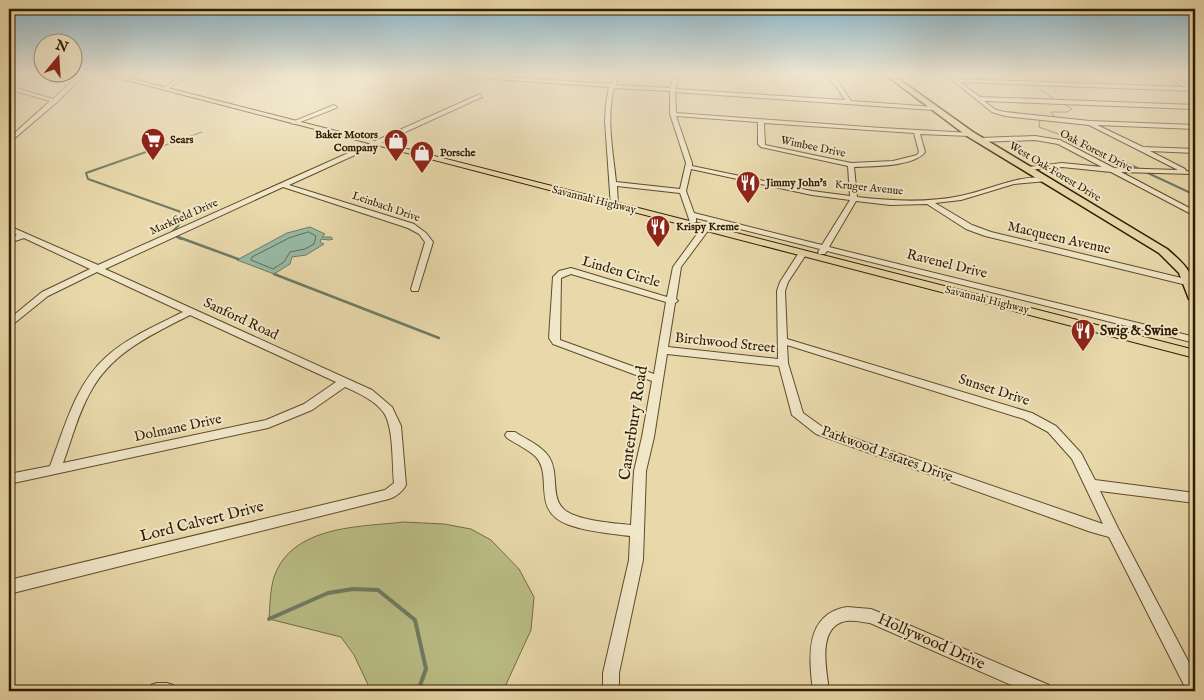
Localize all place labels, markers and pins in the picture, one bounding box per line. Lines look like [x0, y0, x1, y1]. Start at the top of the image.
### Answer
supermarket icon: Sears [140, 127, 166, 161]
place label: Baker Motors Company [315, 128, 379, 155]
shop icon: Baker Motors Company [383, 128, 409, 162]
place label: Sears [170, 133, 193, 147]
shop icon: Porsche [409, 140, 435, 174]
place label: Porsche [440, 146, 476, 160]
restaurant icon: Jimmy John's [735, 170, 761, 204]
place label: Jimmy John's [764, 176, 827, 190]
restaurant icon: Krispy Kreme [645, 214, 671, 248]
place label: Krispy Kreme [676, 220, 739, 234]
restaurant icon: Swig & Swine [1070, 318, 1096, 352]
place label: Swig & Swine [1100, 322, 1179, 340]

